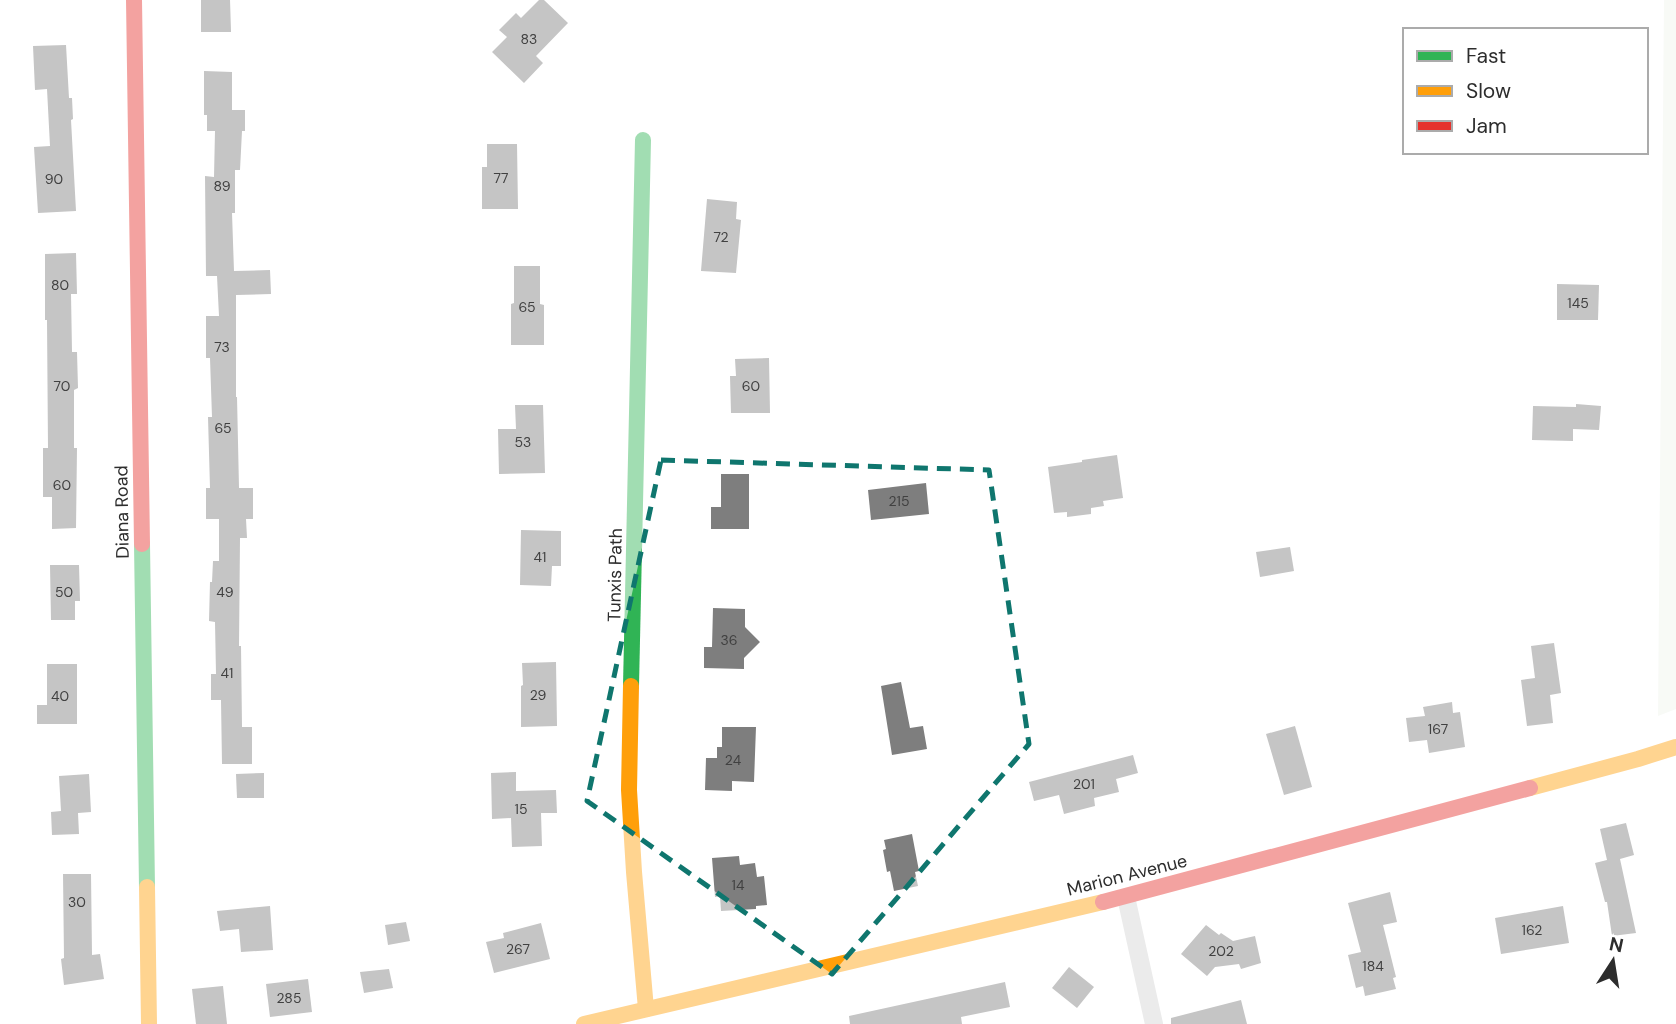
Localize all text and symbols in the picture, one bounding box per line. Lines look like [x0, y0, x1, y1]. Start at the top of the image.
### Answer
legend [1403, 28, 1648, 154]
house number: 83 [521, 30, 537, 48]
text: Fast [1466, 42, 1506, 70]
text: Slow [1466, 77, 1511, 105]
text: Jam [1466, 112, 1507, 140]
house number: 77 [494, 169, 508, 187]
house number: 90 [45, 170, 63, 188]
house number: 89 [214, 177, 231, 195]
house number: 72 [713, 228, 729, 246]
house number: 80 [51, 276, 69, 294]
house number: 145 [1567, 294, 1589, 312]
house number: 65 [518, 298, 536, 316]
house number: 73 [214, 338, 230, 356]
house number: 70 [54, 377, 70, 395]
house number: 60 [742, 377, 760, 395]
house number: 65 [214, 419, 232, 437]
house number: 53 [515, 433, 531, 451]
street label: Diana Road [109, 465, 135, 559]
house number: 60 [53, 476, 71, 494]
house number: 215 [889, 492, 909, 510]
street label: Tunxis Path [602, 528, 628, 622]
house number: 41 [534, 548, 546, 566]
house number: 50 [55, 583, 73, 601]
house number: 49 [216, 583, 234, 601]
house number: 36 [720, 631, 738, 649]
house number: 41 [221, 664, 233, 682]
house number: 29 [530, 686, 547, 704]
house number: 40 [51, 687, 69, 705]
house number: 167 [1428, 720, 1448, 738]
house number: 24 [725, 751, 742, 769]
house number: 201 [1073, 775, 1095, 793]
house number: 15 [515, 800, 527, 818]
street label: Marion Avenue [1064, 848, 1190, 902]
house number: 14 [732, 876, 745, 894]
house number: 30 [68, 893, 86, 911]
house number: 162 [1522, 921, 1542, 939]
north arrow [1578, 926, 1648, 996]
text: N [1607, 931, 1626, 959]
house number: 267 [506, 940, 530, 958]
house number: 202 [1208, 942, 1234, 960]
house number: 184 [1362, 957, 1384, 975]
house number: 285 [277, 989, 301, 1007]

